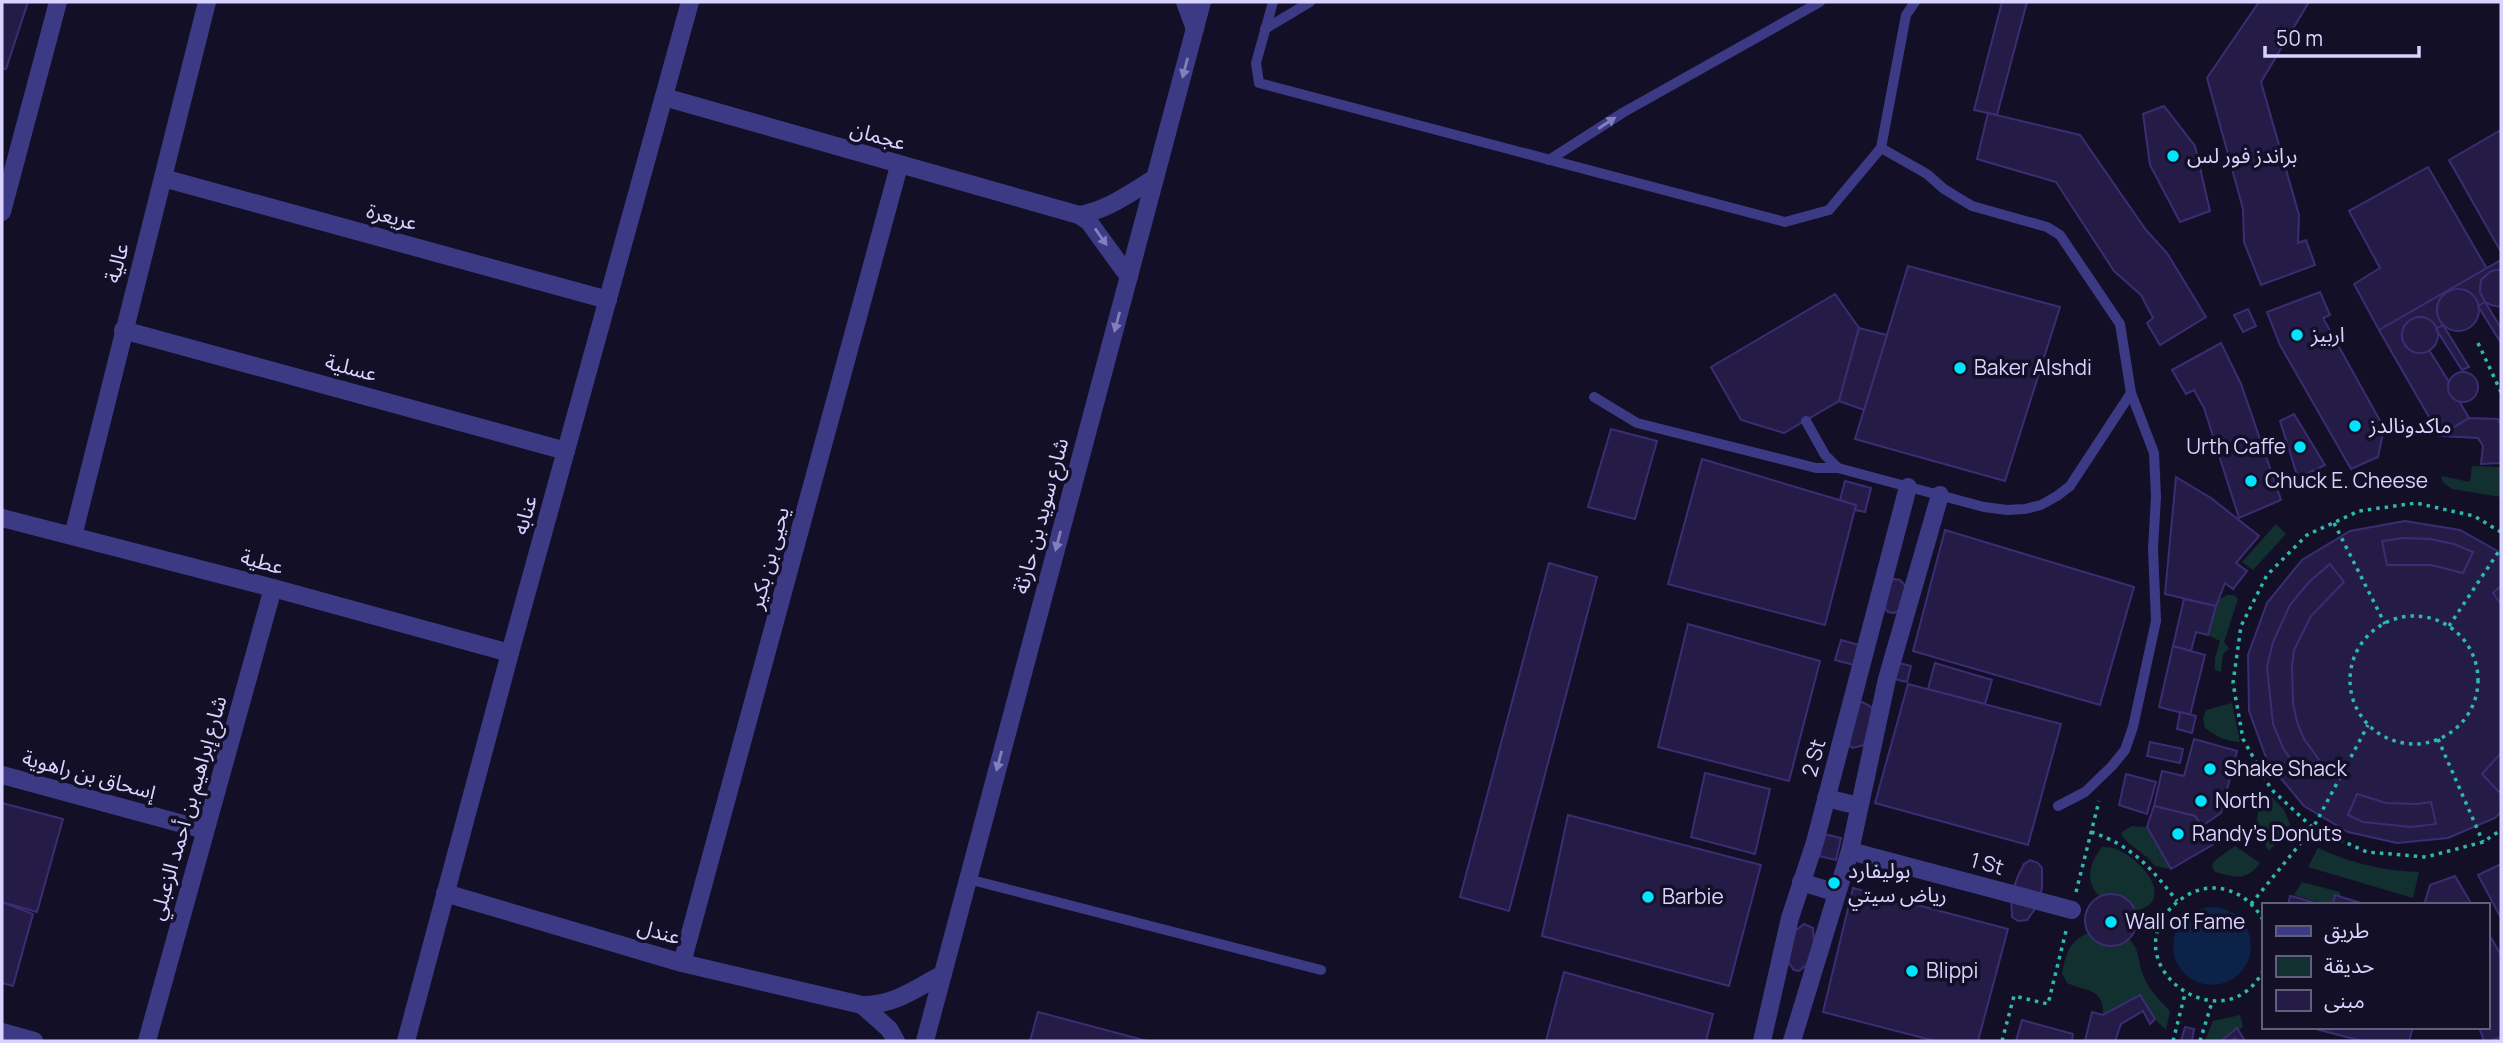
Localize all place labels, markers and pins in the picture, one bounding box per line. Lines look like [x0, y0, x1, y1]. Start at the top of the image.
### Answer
place label: براندز فور لس [2187, 141, 2297, 169]
marker: براندز فور لس [2165, 148, 2181, 164]
place label: اربيز [2310, 320, 2345, 348]
marker: اربيز [2289, 327, 2305, 343]
place label: Baker Alshdi [1974, 353, 2092, 381]
marker: Baker Alshdi [1952, 360, 1968, 376]
place label: ماكدونالدز [2368, 411, 2451, 439]
marker: ماكدونالدز [2347, 418, 2363, 434]
place label: Urth Caffe [2186, 432, 2286, 460]
marker: Urth Caffe [2292, 439, 2308, 455]
place label: Chuck E. Cheese [2265, 466, 2428, 494]
marker: Chuck E. Cheese [2243, 473, 2259, 489]
place label: Shake Shack [2224, 754, 2347, 782]
marker: Shake Shack [2202, 761, 2218, 777]
place label: North [2215, 786, 2270, 814]
marker: North [2193, 793, 2209, 809]
place label: Randy's Donuts [2192, 819, 2342, 847]
marker: Randy's Donuts [2170, 826, 2186, 842]
place label: بوليفارد رياض سيتي [1848, 856, 1947, 911]
marker: بوليفارد رياض سيتي [1826, 875, 1842, 891]
place label: Barbie [1662, 882, 1724, 910]
marker: Barbie [1640, 889, 1656, 905]
place label: Wall of Fame [2125, 907, 2245, 935]
marker: Wall of Fame [2103, 914, 2119, 930]
place label: Blippi [1926, 956, 1978, 984]
marker: Blippi [1904, 963, 1920, 979]

